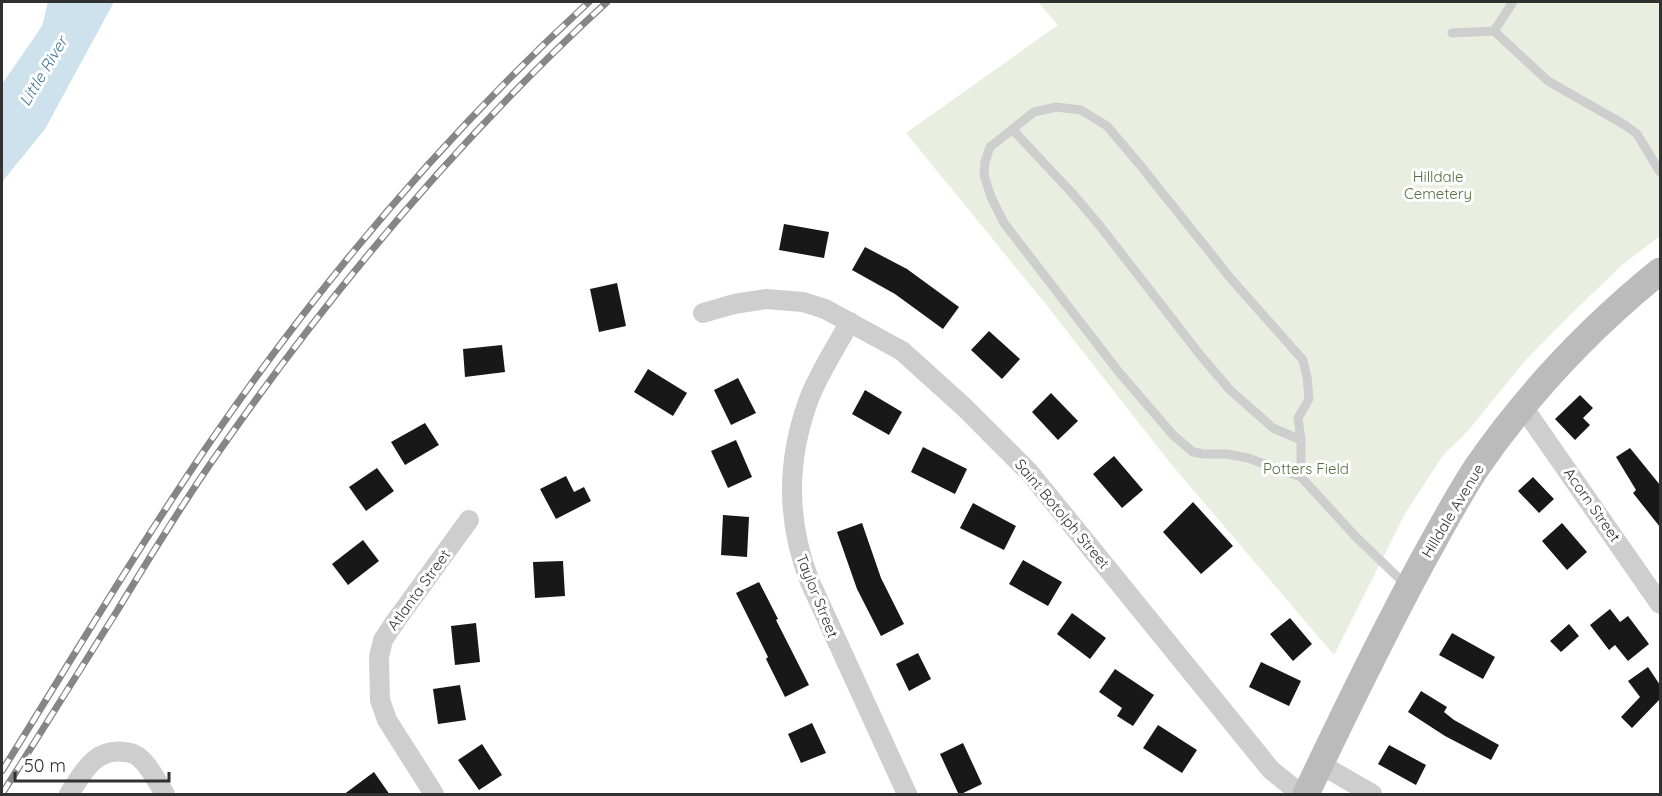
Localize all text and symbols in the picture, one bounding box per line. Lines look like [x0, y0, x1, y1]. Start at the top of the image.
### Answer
water label: Little River [14, 31, 72, 109]
park label: Hilldale Cemetery [1404, 167, 1472, 203]
street label: Saint Botolph Street [1011, 455, 1114, 572]
park label: Potters Field [1263, 459, 1349, 478]
street label: Hilldale Avenue [1417, 460, 1488, 561]
street label: Acorn Street [1560, 464, 1625, 545]
street label: Atlanta Street [383, 546, 454, 634]
street label: Taylor Street [792, 551, 843, 640]
scale bar [15, 745, 170, 783]
text: 50 m [24, 754, 66, 777]

